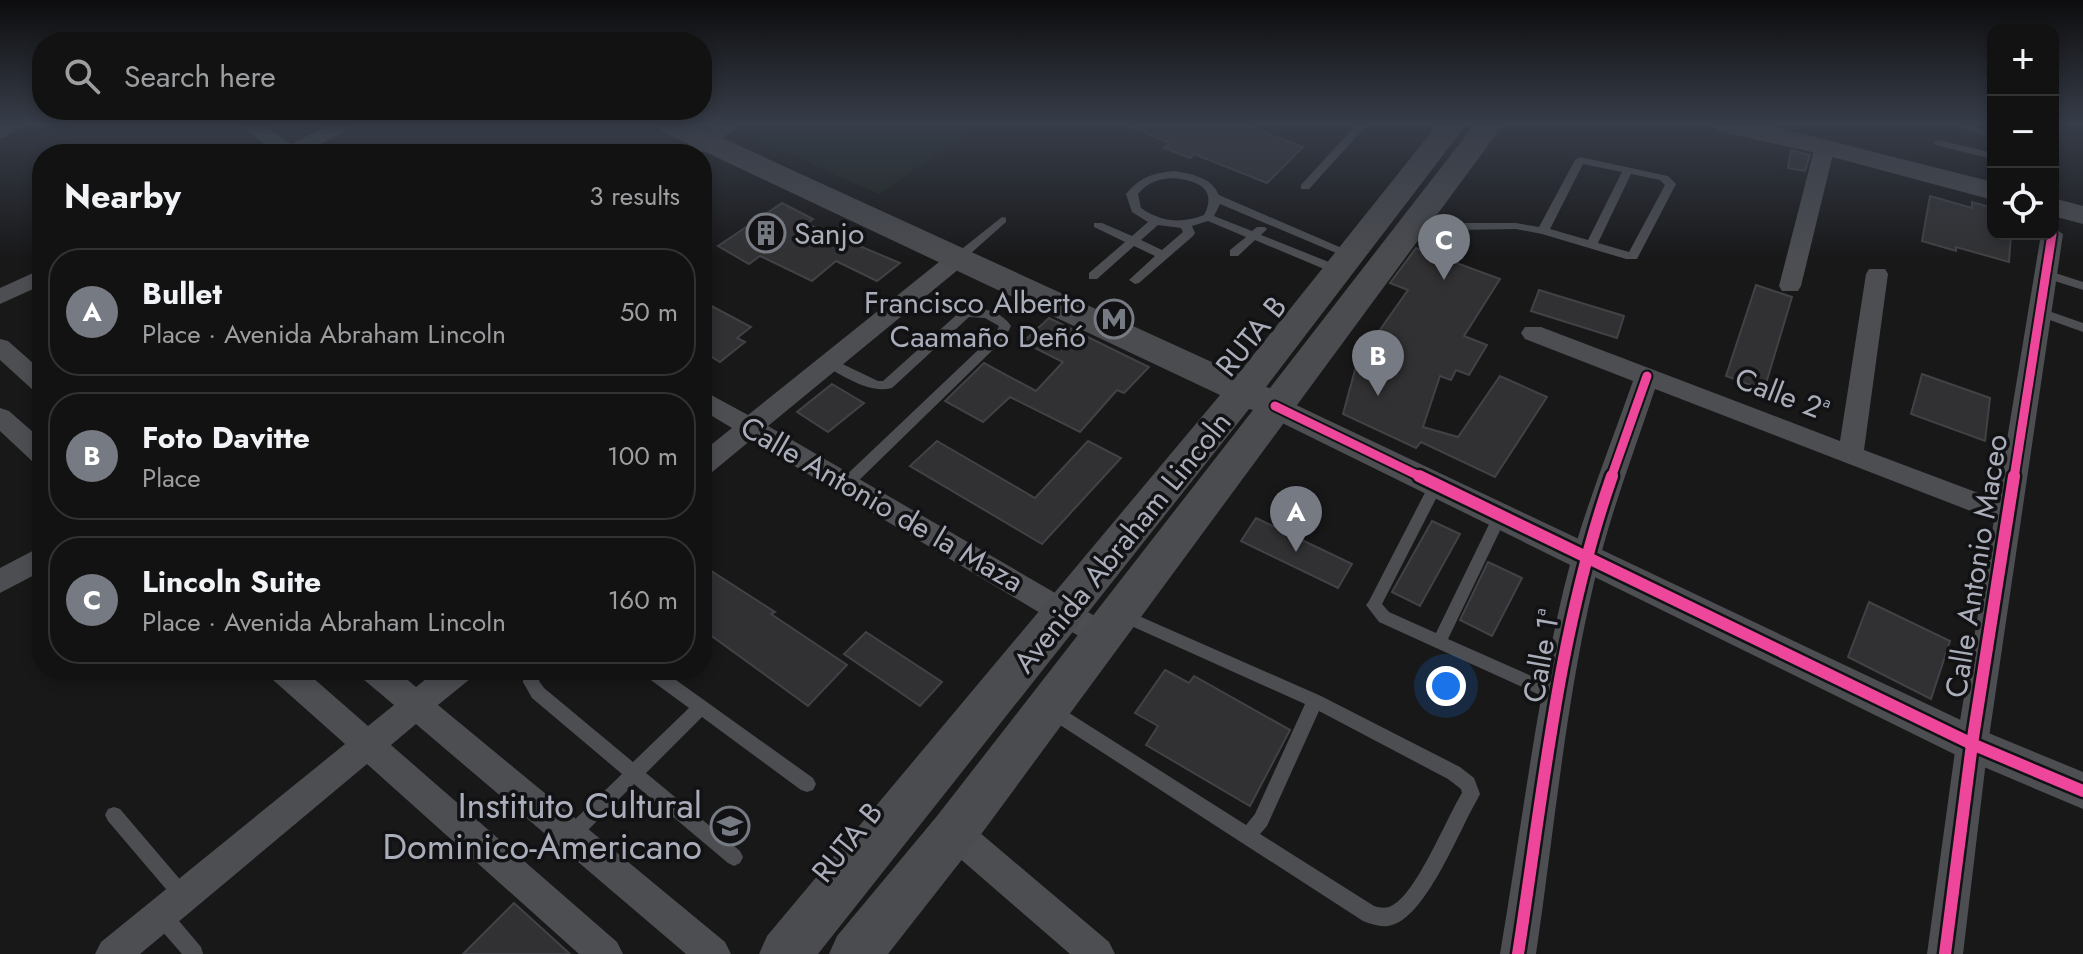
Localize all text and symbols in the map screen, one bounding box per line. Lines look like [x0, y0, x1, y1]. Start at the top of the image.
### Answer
map controls [1987, 24, 2059, 240]
button: + [1987, 24, 2059, 96]
search box [32, 32, 712, 120]
icon: search [60, 54, 104, 98]
text: Search here [124, 55, 276, 98]
button: − [1987, 96, 2059, 168]
button: locate [1987, 168, 2059, 240]
text: Nearby [64, 172, 181, 221]
text: 3 results [589, 177, 680, 215]
building icon: Sanjo [745, 212, 787, 254]
place label: Sanjo [794, 212, 865, 255]
pin: C [1418, 214, 1470, 280]
text: Bullet [142, 272, 222, 315]
place label: Francisco Alberto Caamaño Deñó [864, 281, 1086, 358]
street label: RUTA B [1205, 287, 1297, 385]
text: A [82, 293, 102, 331]
text: 50 m [620, 293, 678, 331]
metro station icon: Francisco Alberto Caamaño Deñó [1093, 298, 1135, 340]
text: Place · Avenida Abraham Lincoln [142, 315, 506, 353]
pin: B [1352, 330, 1404, 396]
street label: Calle 2ª [1729, 356, 1835, 432]
street label: Avenida Abraham Lincoln [1003, 402, 1241, 682]
street label: Calle Antonio de la Maza [733, 405, 1031, 603]
text: Foto Davitte [142, 416, 310, 459]
street label: Calle Antonio Maceo [1934, 431, 2018, 701]
text: B [83, 437, 101, 475]
text: 100 m [607, 437, 678, 475]
text: Place [142, 459, 201, 497]
pin: A [1270, 486, 1322, 552]
text: Lincoln Suite [142, 560, 321, 603]
text: C [83, 581, 101, 619]
text: 160 m [608, 581, 678, 619]
text: Place · Avenida Abraham Lincoln [142, 603, 506, 641]
street label: Calle 1ª [1512, 606, 1570, 706]
your location [1426, 666, 1466, 706]
place label: Instituto Cultural Dominico-Americano [383, 779, 702, 872]
street label: RUTA B [801, 793, 893, 891]
school or university icon: Instituto Cultural Dominico-Americano [709, 805, 751, 847]

